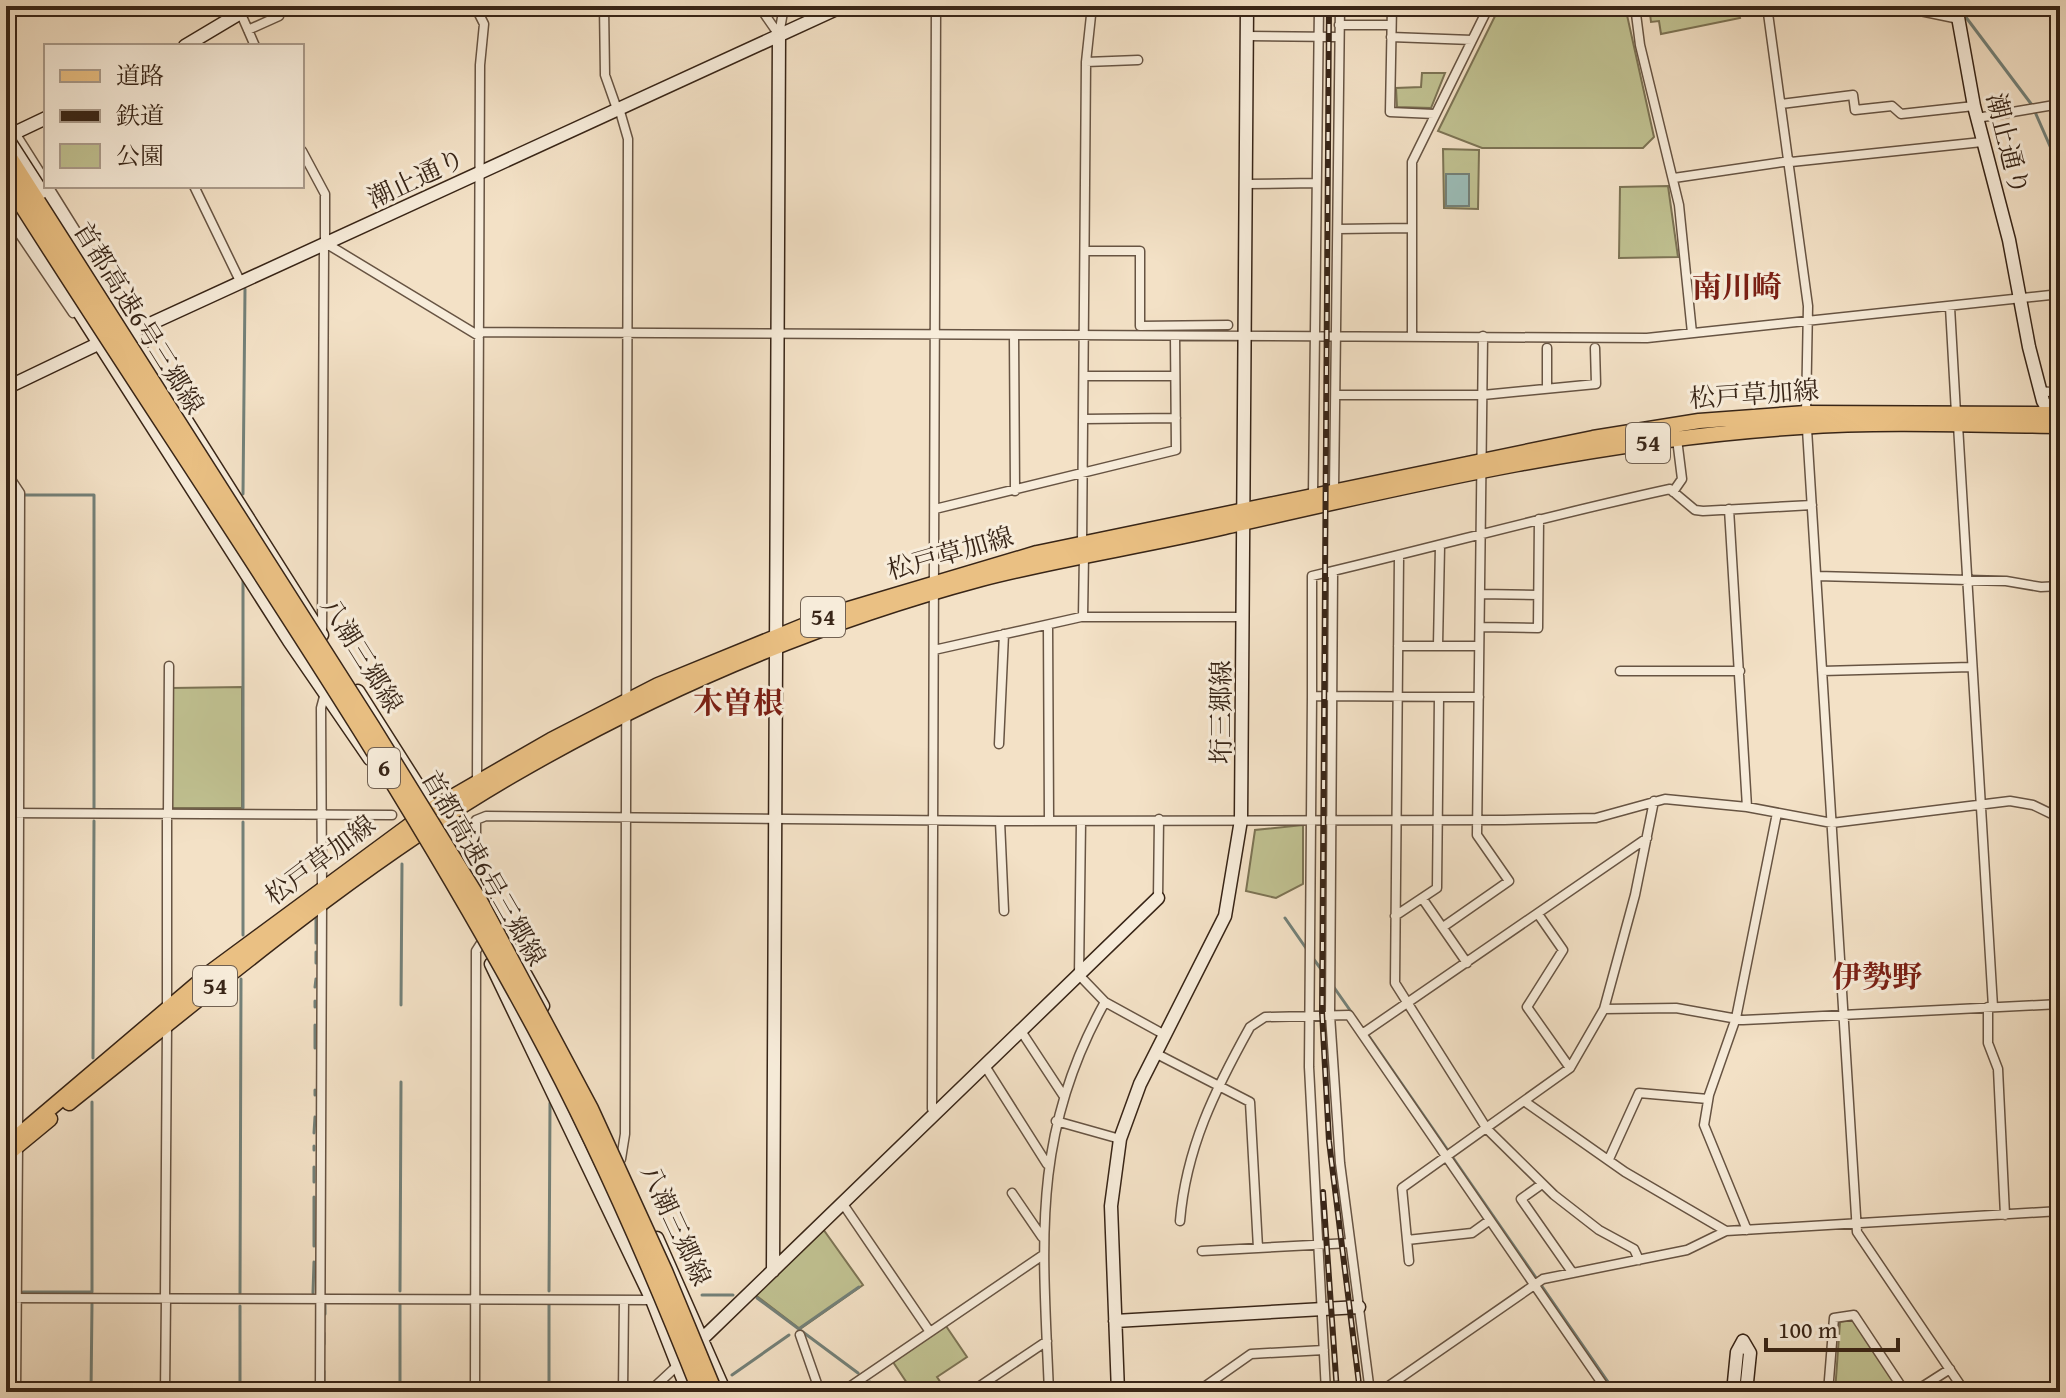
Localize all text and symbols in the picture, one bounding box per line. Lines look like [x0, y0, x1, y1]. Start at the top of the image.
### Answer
legend [44, 44, 304, 188]
text: 道路 [116, 58, 164, 93]
street label: 潮止通り [1977, 89, 2040, 199]
text: 鉄道 [116, 98, 164, 133]
text: 公園 [116, 138, 164, 173]
street label: 潮止通り [360, 138, 471, 217]
street label: 首都高速6号三郷線 [64, 214, 214, 422]
district label: 南川崎 [1692, 264, 1782, 308]
street label: 松戸草加線 [1688, 370, 1820, 417]
road number: 54 [1626, 423, 1670, 463]
street label: 松戸草加線 [882, 516, 1018, 589]
street label: 八潮三郷線 [311, 589, 413, 720]
road number: 54 [801, 597, 845, 637]
street label: 垳三郷線 [1201, 660, 1240, 764]
district label: 木曽根 [693, 680, 783, 724]
road number: 6 [368, 748, 400, 788]
street label: 首都高速6号三郷線 [412, 763, 556, 973]
street label: 松戸草加線 [256, 805, 383, 914]
district label: 伊勢野 [1832, 954, 1922, 998]
road number: 54 [193, 966, 237, 1006]
street label: 八潮三郷線 [631, 1158, 722, 1292]
scale bar [1766, 1302, 1898, 1352]
text: 100 m [1778, 1312, 1838, 1347]

